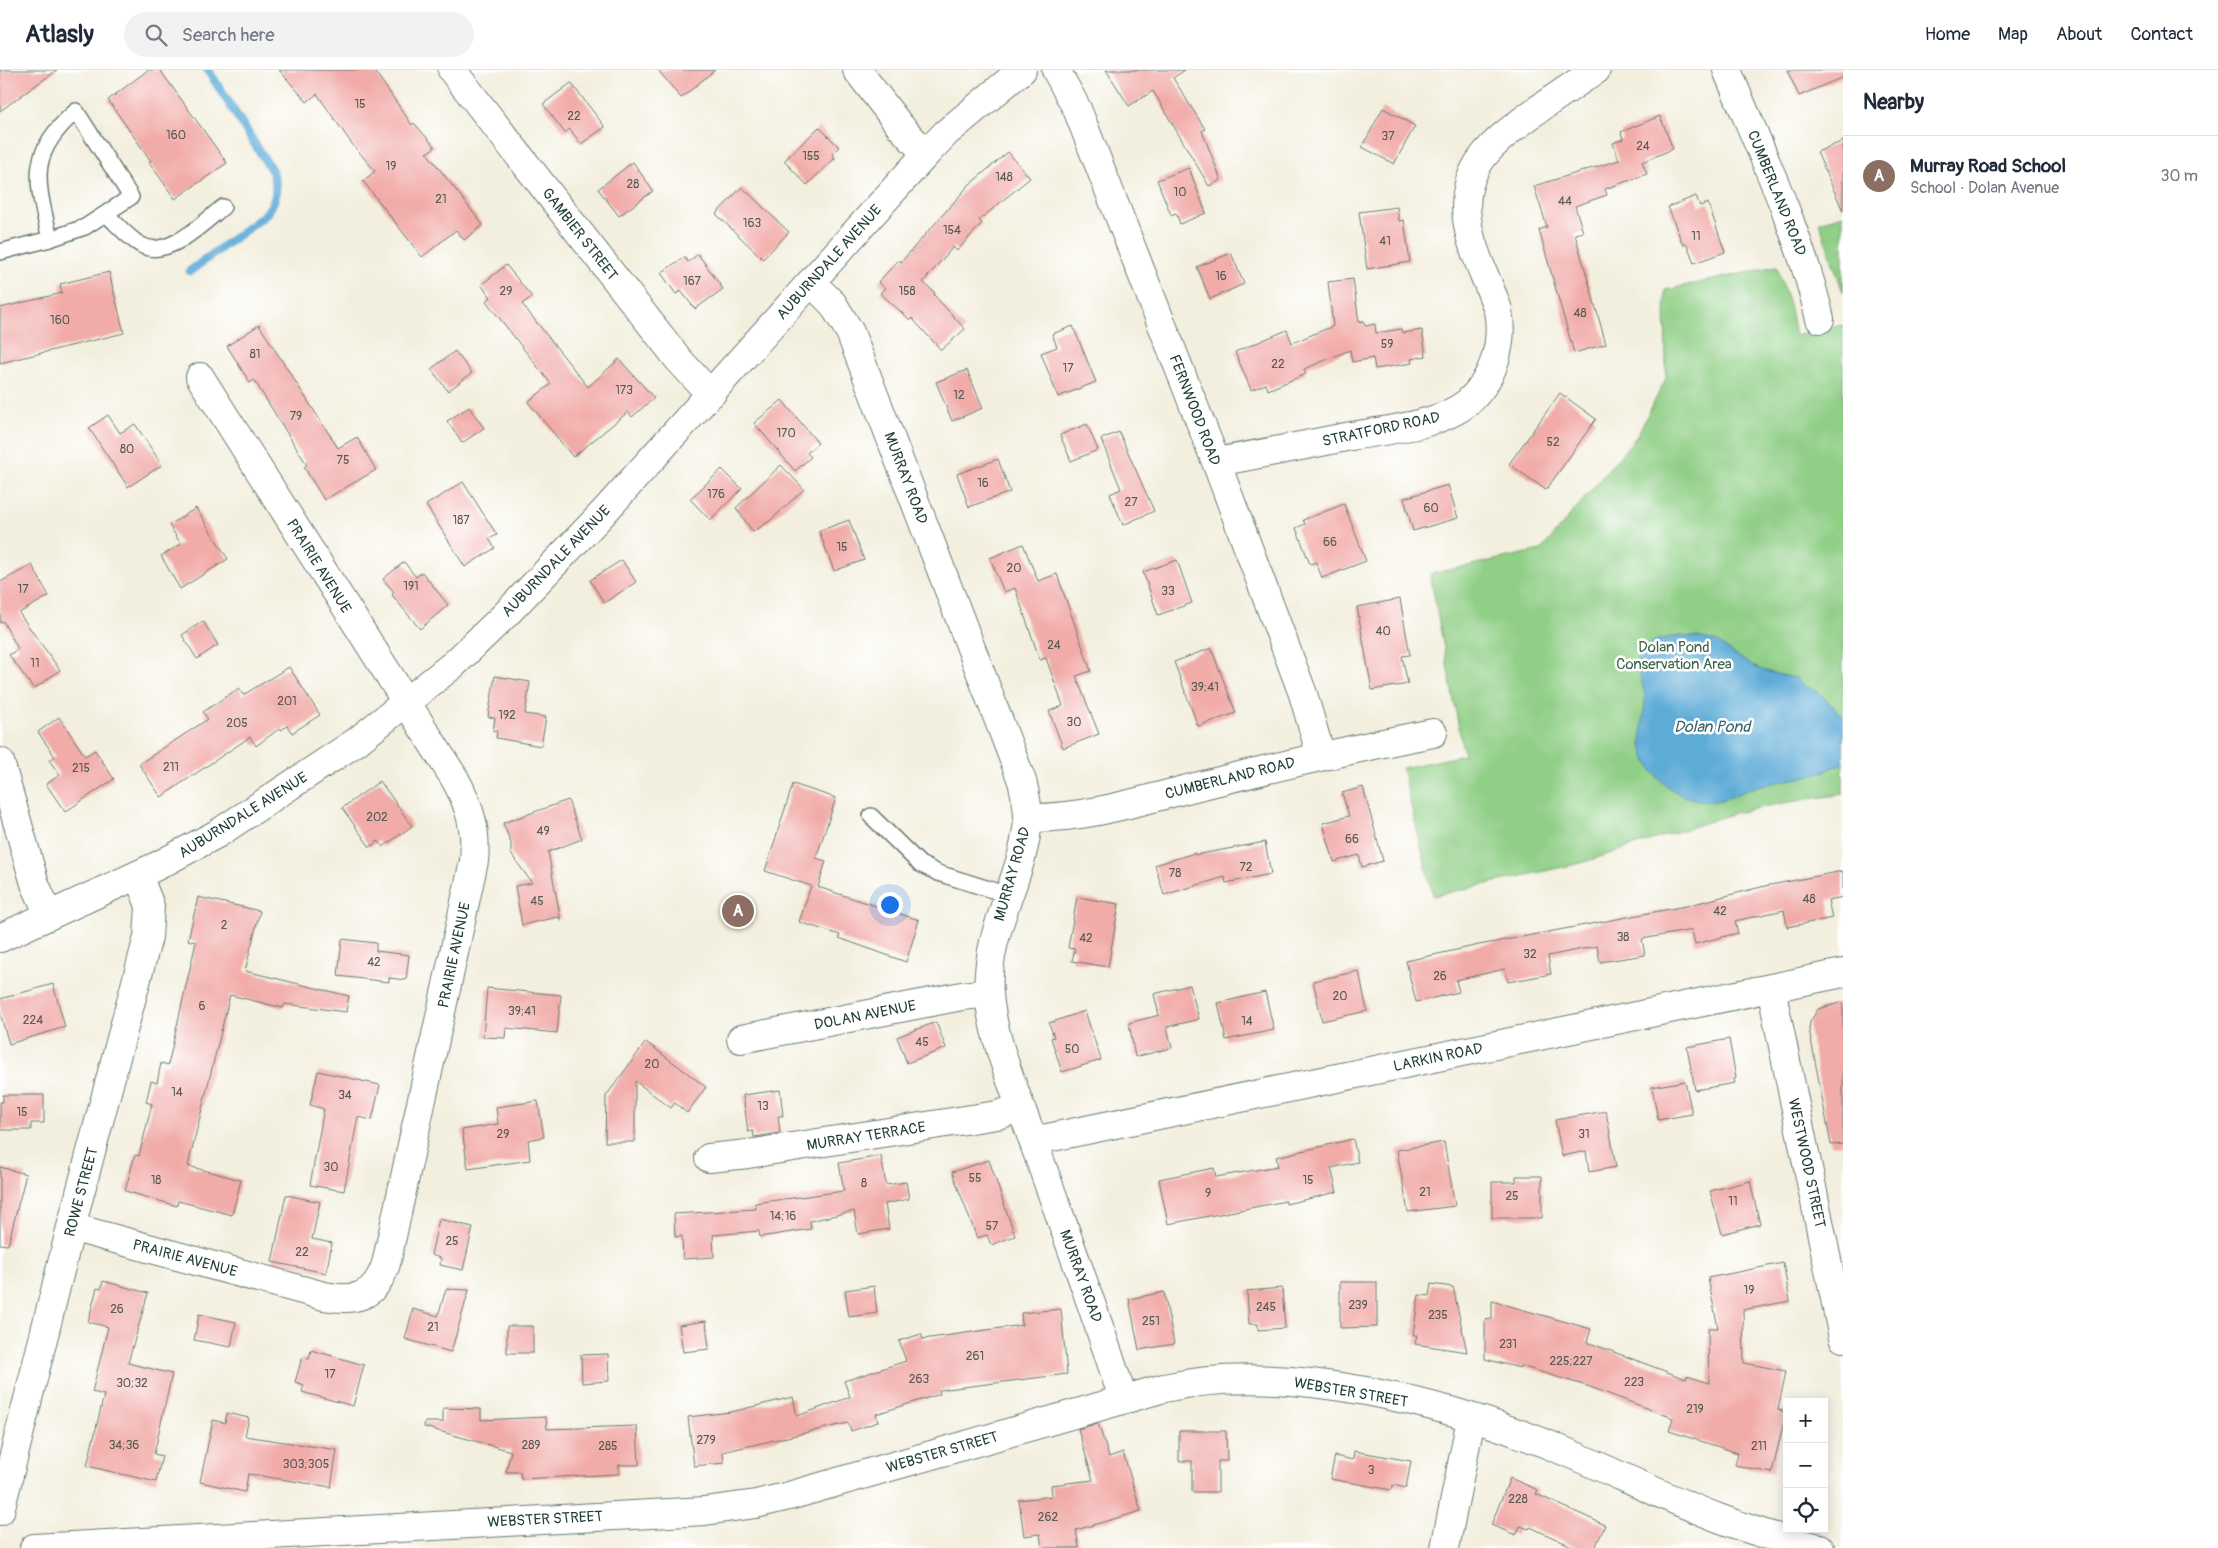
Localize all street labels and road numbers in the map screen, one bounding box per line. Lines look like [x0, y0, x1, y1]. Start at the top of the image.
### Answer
street label: CUMBERLAND ROAD [1743, 128, 1810, 259]
street label: GAMBIER STREET [537, 184, 622, 285]
street label: AUBURNDALE AVENUE [773, 201, 886, 324]
street label: FERNWOOD ROAD [1165, 352, 1224, 468]
street label: STRATFORD ROAD [1321, 408, 1442, 451]
street label: MURRAY ROAD [879, 429, 932, 527]
street label: AUBURNDALE AVENUE [498, 501, 615, 621]
street label: PRAIRIE AVENUE [282, 516, 355, 617]
street label: CUMBERLAND ROAD [1163, 753, 1297, 804]
street label: AUBURNDALE AVENUE [175, 768, 311, 863]
street label: MURRAY ROAD [990, 825, 1035, 923]
street label: PRAIRIE AVENUE [434, 900, 475, 1010]
street label: DOLAN AVENUE [813, 996, 918, 1035]
street label: LARKIN ROAD [1392, 1039, 1485, 1076]
street label: WESTWOOD STREET [1784, 1097, 1830, 1230]
street label: MURRAY TERRACE [805, 1118, 927, 1155]
street label: ROWE STREET [60, 1145, 103, 1239]
street label: MURRAY ROAD [1055, 1227, 1106, 1325]
street label: PRAIRIE AVENUE [130, 1235, 240, 1282]
street label: WEBSTER STREET [1292, 1373, 1409, 1412]
street label: WEBSTER STREET [884, 1427, 1000, 1478]
street label: WEBSTER STREET [487, 1507, 603, 1532]

